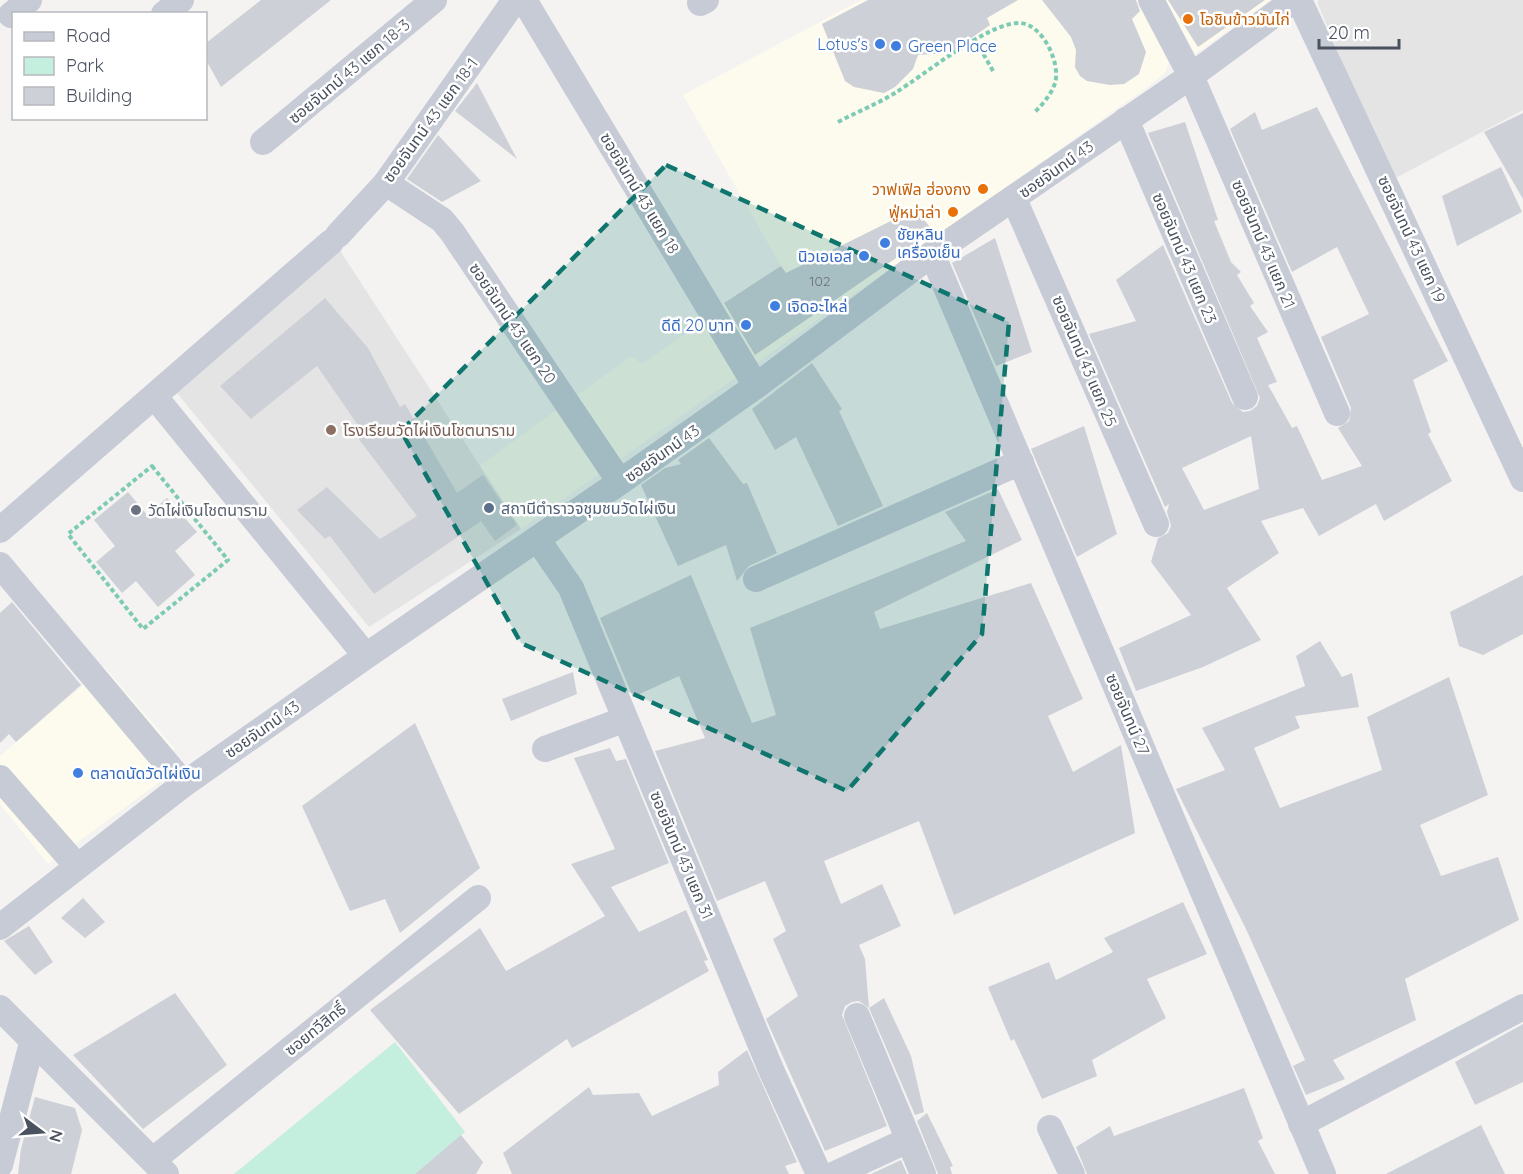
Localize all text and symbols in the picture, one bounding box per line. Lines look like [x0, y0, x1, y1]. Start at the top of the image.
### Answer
place label: โอชินข้าวมันไก่ [1200, 9, 1290, 29]
legend [12, 12, 207, 120]
marker: โอชินข้าวมันไก่ [1181, 12, 1195, 26]
scale bar [1319, 12, 1398, 50]
street label: ซอยจันทน์ 43 แยก 18-3 [284, 14, 414, 128]
text: 20 m [1328, 21, 1370, 44]
text: Road [66, 24, 111, 47]
place label: Lotus's [817, 34, 868, 54]
place label: Green Place [908, 36, 997, 56]
marker: Lotus's [873, 37, 887, 51]
marker: Green Place [889, 39, 903, 53]
text: Park [66, 54, 104, 77]
street label: ซอยจันทน์ 43 แยก 18-1 [378, 54, 482, 186]
text: Building [66, 84, 132, 107]
street label: ซอยจันทน์ 43 แยก 18 [596, 129, 684, 257]
street label: ซอยจันทน์ 43 [1015, 136, 1097, 202]
street label: ซอยจันทน์ 43 แยก 19 [1374, 172, 1450, 306]
street label: ซอยจันทน์ 43 แยก 21 [1228, 177, 1300, 311]
place label: วาฟเฟิล ฮ่องกง [872, 179, 971, 199]
marker: วาฟเฟิล ฮ่องกง [976, 182, 990, 196]
street label: ซอยจันทน์ 43 แยก 23 [1148, 189, 1222, 327]
place label: ฟู่หม่าล่า [889, 202, 941, 222]
marker: ฟู่หม่าล่า [946, 205, 960, 219]
place label: ชัยหลิน เครื่องเย็น [897, 224, 961, 262]
marker: ชัยหลิน เครื่องเย็น [878, 236, 892, 250]
place label: นิวเอเอส [798, 246, 852, 266]
marker: นิวเอเอส [857, 249, 871, 263]
street label: ซอยจันทน์ 43 แยก 20 [465, 259, 561, 387]
house number: 102 [809, 272, 831, 290]
street label: ซอยจันทน์ 43 แยก 25 [1048, 292, 1122, 430]
place label: เจิดอะไหล่ [787, 296, 848, 316]
marker: เจิดอะไหล่ [768, 299, 782, 313]
place label: ดีดี 20 บาท [661, 315, 734, 335]
marker: ดีดี 20 บาท [739, 318, 753, 332]
place label: โรงเรียนวัดไผ่เงินโชตนาราม [343, 420, 515, 440]
street label: ซอยจันทน์ 43 [621, 420, 703, 486]
marker: โรงเรียนวัดไผ่เงินโชตนาราม [324, 423, 338, 437]
place label: สถานีตำราวจชุมชนวัดไผ่เงิน [501, 498, 676, 518]
place label: วัดไผ่เงินโชตนาราม [148, 500, 268, 520]
marker: สถานีตำราวจชุมชนวัดไผ่เงิน [482, 501, 496, 515]
marker: วัดไผ่เงินโชตนาราม [129, 503, 143, 517]
street label: ซอยจันทน์ 27 [1102, 670, 1154, 758]
street label: ซอยจันทน์ 43 [221, 696, 303, 762]
place label: ตลาดนัดวัดไผ่เงิน [90, 763, 201, 783]
marker: ตลาดนัดวัดไผ่เงิน [71, 766, 85, 780]
street label: ซอยจันทน์ 43 แยก 31 [646, 788, 718, 922]
street label: ซอยทวีสิทธิ์ [280, 998, 350, 1060]
north arrow [12, 1102, 72, 1162]
text: N [45, 1128, 68, 1145]

